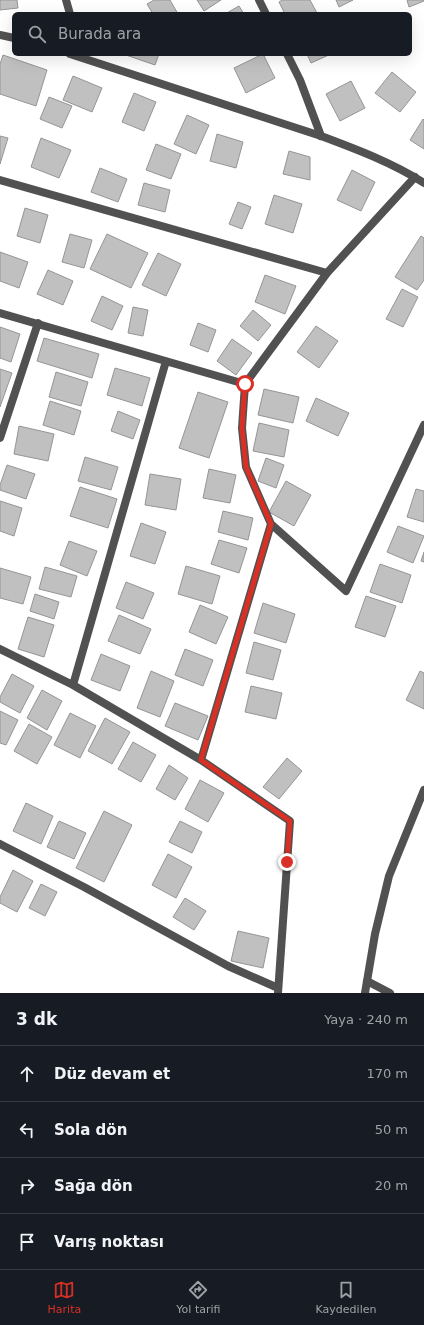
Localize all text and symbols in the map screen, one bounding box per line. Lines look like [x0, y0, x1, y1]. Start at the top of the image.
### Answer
search box [12, 12, 412, 56]
icon: search [26, 23, 48, 45]
text: Burada ara [58, 25, 141, 43]
route start [236, 375, 254, 393]
route end [278, 853, 296, 871]
text: 3 dk [16, 1009, 57, 1029]
text: Yaya · 240 m [324, 1012, 408, 1027]
icon: ahead [16, 1063, 38, 1085]
text: Düz devam et [54, 1065, 170, 1083]
text: 170 m [366, 1066, 408, 1081]
icon: left [16, 1119, 38, 1141]
text: Sola dön [54, 1121, 127, 1139]
text: 50 m [375, 1122, 408, 1137]
icon: right [16, 1175, 38, 1197]
text: Sağa dön [54, 1177, 133, 1195]
text: 20 m [375, 1178, 408, 1193]
icon: arrive [16, 1231, 38, 1253]
text: Varış noktası [54, 1233, 164, 1251]
tab: Harita [48, 1279, 81, 1316]
tab: Yol tarifi [176, 1279, 220, 1316]
tab: Kaydedilen [316, 1279, 376, 1316]

